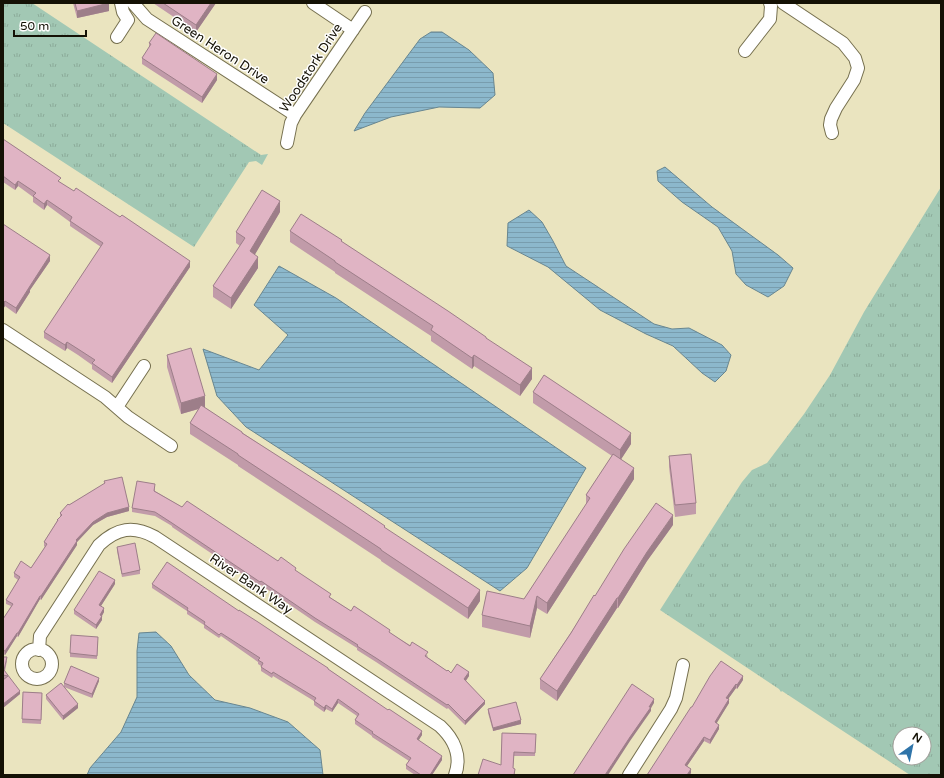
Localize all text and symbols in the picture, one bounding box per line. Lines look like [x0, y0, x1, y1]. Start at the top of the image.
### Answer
scale bar [14, 12, 86, 38]
street label: Green Heron Drive [168, 12, 272, 88]
text: 50 m [20, 19, 49, 33]
street label: Woodstork Drive [276, 20, 346, 116]
street label: River Bank Way [207, 550, 295, 618]
north arrow [892, 726, 932, 766]
text: N [910, 730, 924, 746]

